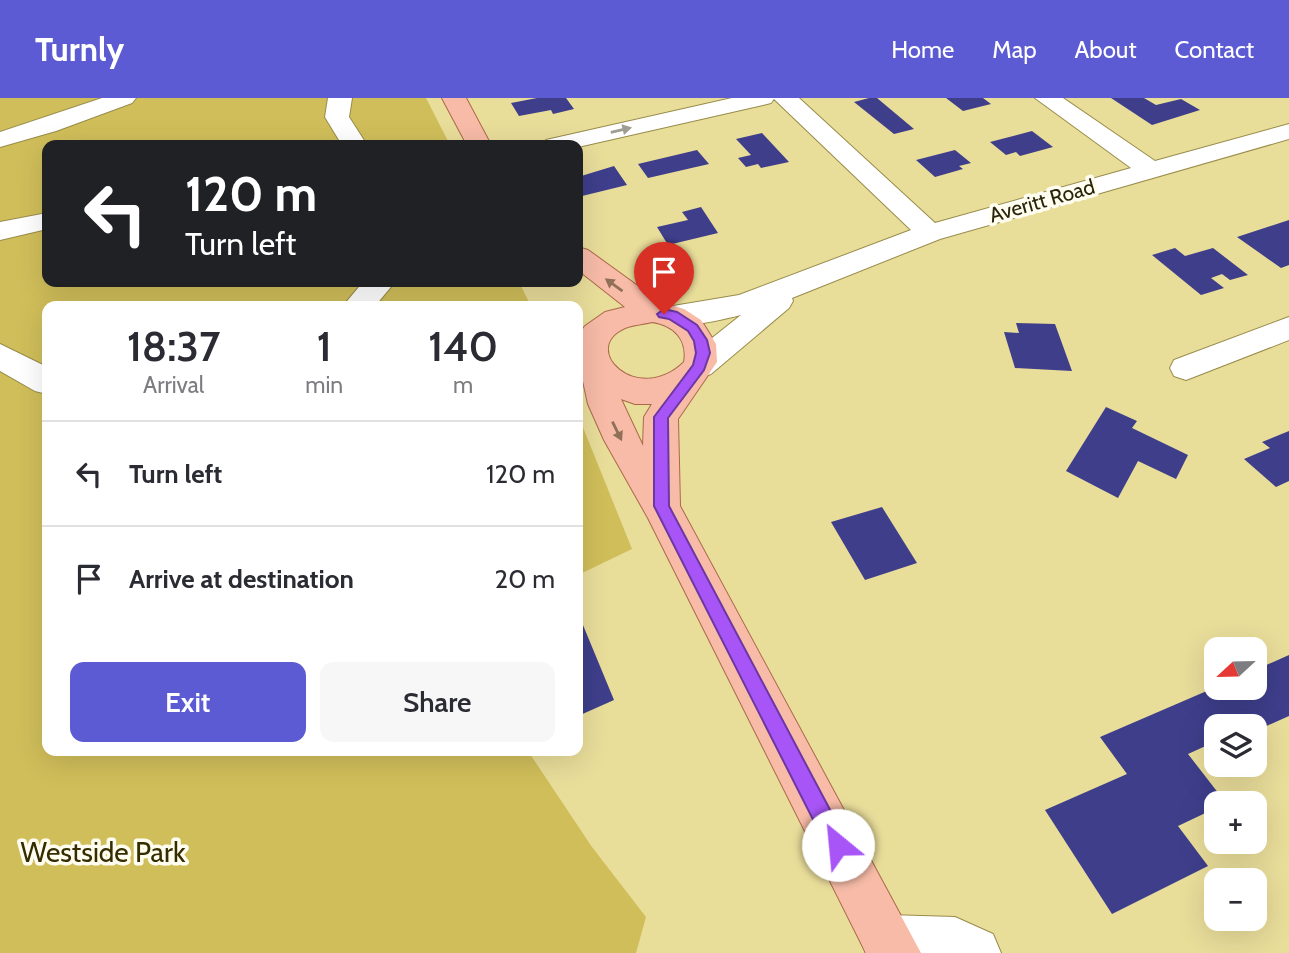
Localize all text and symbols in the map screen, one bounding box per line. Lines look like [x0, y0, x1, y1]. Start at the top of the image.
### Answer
text: Turnly [35, 29, 124, 69]
text: Home [891, 35, 954, 64]
text: Map [992, 35, 1037, 64]
text: About [1075, 35, 1137, 64]
text: Contact [1175, 35, 1254, 64]
one-way arrow [610, 124, 632, 135]
text: 120 m [185, 164, 317, 223]
icon: left [70, 168, 161, 259]
street label: Averitt Road [986, 174, 1098, 228]
text: Turn left [185, 224, 296, 263]
pin [634, 242, 694, 314]
icon: arrive [645, 253, 683, 291]
one-way arrow [605, 278, 623, 292]
text: 18:37 [127, 320, 220, 372]
text: 1 [317, 320, 332, 372]
text: 140 [428, 320, 498, 372]
text: Arrival [143, 371, 204, 399]
text: min [305, 371, 343, 399]
text: m [453, 371, 473, 399]
one-way arrow [611, 421, 622, 441]
icon: left [70, 455, 108, 493]
text: Turn left [129, 458, 222, 490]
text: 120 m [486, 458, 555, 490]
icon: arrive [70, 560, 108, 598]
text: Arrive at destination [129, 563, 354, 595]
text: 20 m [495, 563, 555, 595]
north arrow [1204, 637, 1267, 700]
map controls [1204, 637, 1267, 931]
button: Exit [70, 662, 306, 742]
button: Share [320, 662, 555, 742]
button: layers [1204, 714, 1267, 777]
button: + [1204, 791, 1267, 854]
position arrow [801, 808, 875, 882]
park label: Westside Park [21, 835, 186, 869]
button: − [1204, 868, 1267, 931]

